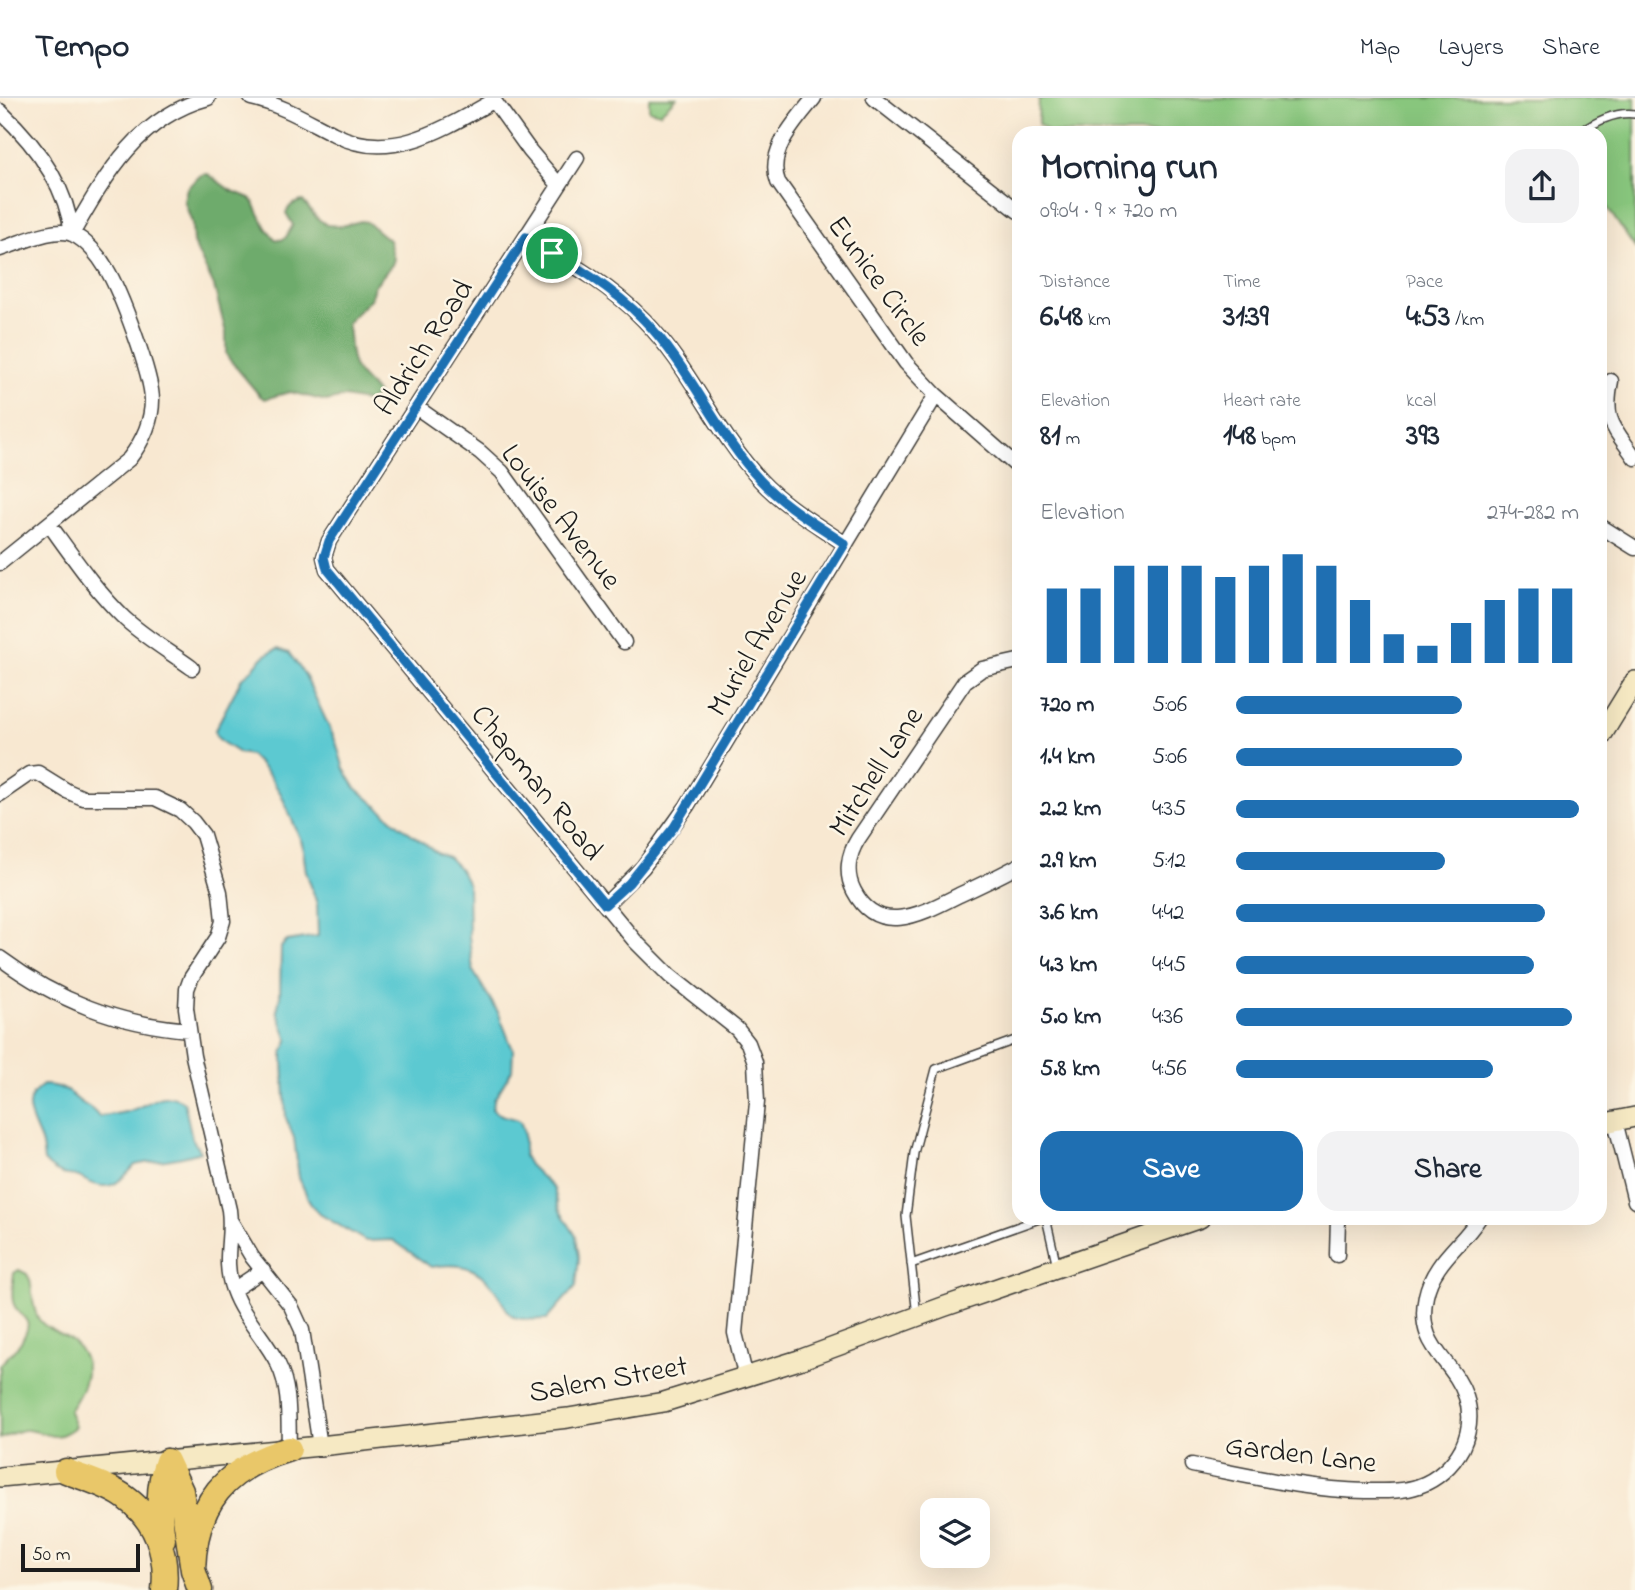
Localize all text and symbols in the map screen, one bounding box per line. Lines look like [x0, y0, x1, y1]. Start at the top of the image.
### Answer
text: Tempo [35, 24, 129, 72]
text: Map [1360, 31, 1400, 66]
text: Layers [1438, 31, 1504, 66]
text: Share [1542, 31, 1600, 66]
text: Morning run [1040, 141, 1218, 197]
button: share [1505, 149, 1579, 223]
text: 09:04 · 9 × 720 m [1040, 195, 1177, 228]
street label: Eunice Circle [815, 207, 941, 357]
pin [522, 223, 582, 283]
icon: arrive [533, 234, 571, 272]
text: Distance [1040, 269, 1110, 296]
text: Time [1223, 269, 1261, 296]
text: Pace [1406, 269, 1443, 296]
street label: Aldrich Road [365, 271, 486, 426]
text: 6.48 [1040, 296, 1083, 340]
text: 31:39 [1223, 296, 1269, 340]
text: 4:53 [1406, 296, 1450, 340]
text: km [1083, 307, 1111, 334]
text: /km [1450, 307, 1484, 334]
text: Elevation [1040, 388, 1110, 415]
text: Heart rate [1223, 388, 1301, 415]
text: kcal [1406, 388, 1436, 415]
text: 81 [1040, 415, 1061, 459]
text: 148 [1223, 415, 1256, 459]
text: 393 [1406, 415, 1440, 459]
text: m [1061, 426, 1080, 453]
text: bpm [1256, 426, 1296, 453]
street label: Louise Avenue [488, 435, 631, 601]
text: Elevation [1040, 497, 1125, 530]
text: 274–282 m [1487, 497, 1579, 530]
street label: Muriel Avenue [697, 561, 820, 726]
text: 720 m [1040, 689, 1094, 722]
text: 5:06 [1152, 689, 1187, 722]
street label: Chapman Road [459, 696, 613, 872]
street label: Mitchell Lane [819, 698, 937, 847]
text: 1.4 km [1040, 741, 1095, 774]
text: 5:06 [1152, 741, 1187, 774]
text: 2.2 km [1040, 793, 1101, 826]
text: 4:35 [1152, 793, 1186, 826]
text: 2.9 km [1040, 845, 1097, 878]
text: 5:12 [1152, 845, 1186, 878]
text: 3.6 km [1040, 897, 1098, 930]
text: 4:42 [1152, 897, 1184, 930]
text: 4.3 km [1040, 949, 1097, 982]
text: 4:45 [1152, 949, 1186, 982]
text: 5.0 km [1040, 1001, 1101, 1034]
text: 4:36 [1152, 1001, 1183, 1034]
text: 5.8 km [1040, 1053, 1100, 1086]
text: 4:56 [1152, 1053, 1187, 1086]
button: Save [1040, 1131, 1303, 1211]
button: Share [1317, 1131, 1579, 1211]
street label: Salem Street [526, 1345, 691, 1417]
street label: Garden Lane [1222, 1425, 1380, 1487]
map controls [920, 1498, 990, 1568]
button: layers [920, 1498, 990, 1568]
scale bar [21, 1541, 140, 1573]
text: 50 m [32, 1542, 71, 1569]

